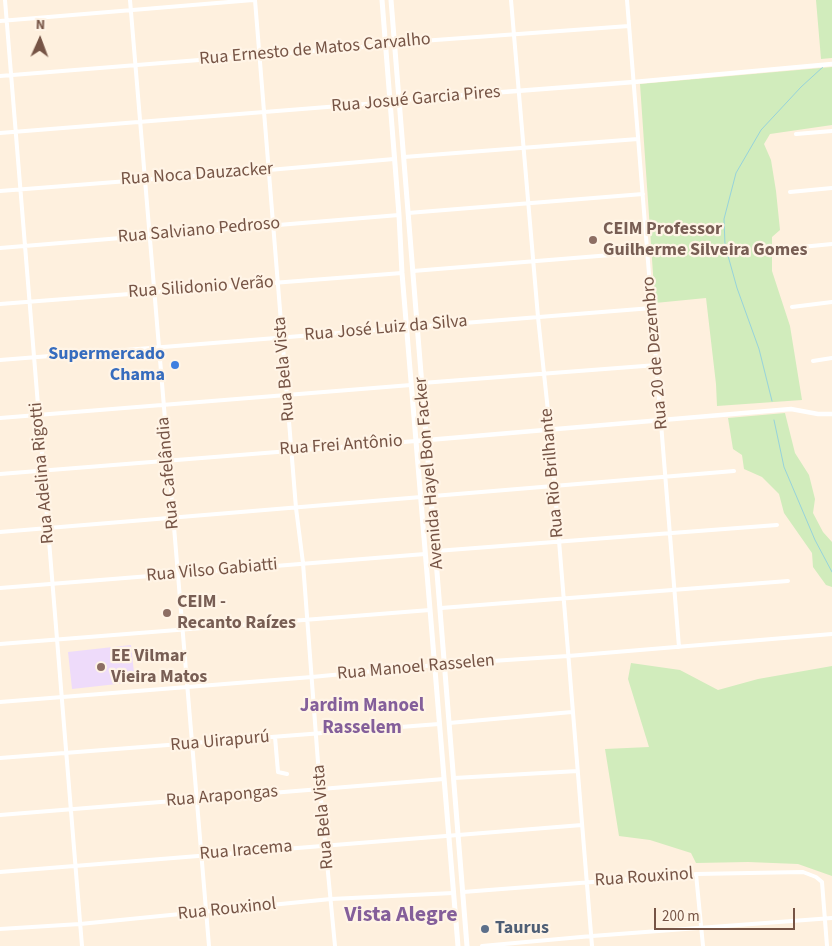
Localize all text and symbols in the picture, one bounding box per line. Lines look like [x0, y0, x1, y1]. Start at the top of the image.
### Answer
north arrow [15, 15, 65, 65]
text: N [36, 15, 46, 35]
street label: Rua Ernesto de Matos Carvalho [198, 29, 432, 71]
street label: Rua Josué Garcia Pires [331, 82, 501, 118]
street label: Rua Noca Dauzacker [120, 159, 274, 191]
street label: Rua Salviano Pedroso [117, 213, 281, 249]
place label: CEIM Professor Guilherme Silveira Gomes [603, 219, 808, 262]
marker: CEIM Professor Guilherme Silveira Gomes [587, 234, 599, 246]
street label: Rua Silidonio Verão [128, 272, 274, 304]
street label: Rua 20 de Dezembro [639, 275, 673, 431]
street label: Rua José Luiz da Silva [304, 311, 468, 347]
street label: Rua Bela Vista [270, 316, 300, 422]
place label: Supermercado Chama [48, 344, 165, 386]
marker: Supermercado Chama [169, 359, 181, 371]
street label: Avenida Hayel Bon Facker [411, 376, 449, 570]
street label: Rua Adelina Rigotti [26, 401, 60, 545]
street label: Rua Rio Brilhante [537, 407, 569, 539]
street label: Rua Cafelândia [153, 416, 185, 530]
street label: Rua Frei Antônio [279, 431, 403, 461]
street label: Rua Vilso Gabiatti [146, 555, 278, 587]
place label: CEIM - Recanto Raízes [177, 592, 296, 634]
marker: CEIM - Recanto Raízes [161, 607, 173, 619]
place label: EE Vilmar Vieira Matos [111, 646, 207, 689]
street label: Rua Manoel Rasselen [336, 650, 496, 686]
marker: EE Vilmar Vieira Matos [95, 661, 107, 673]
district label: Jardim Manoel Rasselem [300, 696, 424, 740]
street label: Rua Uirapurú [170, 727, 270, 757]
street label: Rua Bela Vista [309, 764, 339, 870]
street label: Rua Arapongas [165, 781, 279, 813]
street label: Rua Iracema [199, 836, 293, 866]
street label: Rua Rouxinol [594, 864, 694, 892]
street label: Rua Rouxinol [177, 894, 277, 926]
scale bar [657, 898, 798, 930]
district label: Vista Alegre [344, 903, 458, 929]
text: 200 m [662, 906, 700, 927]
place label: Taurus [495, 918, 549, 940]
marker: Taurus [479, 923, 491, 935]

